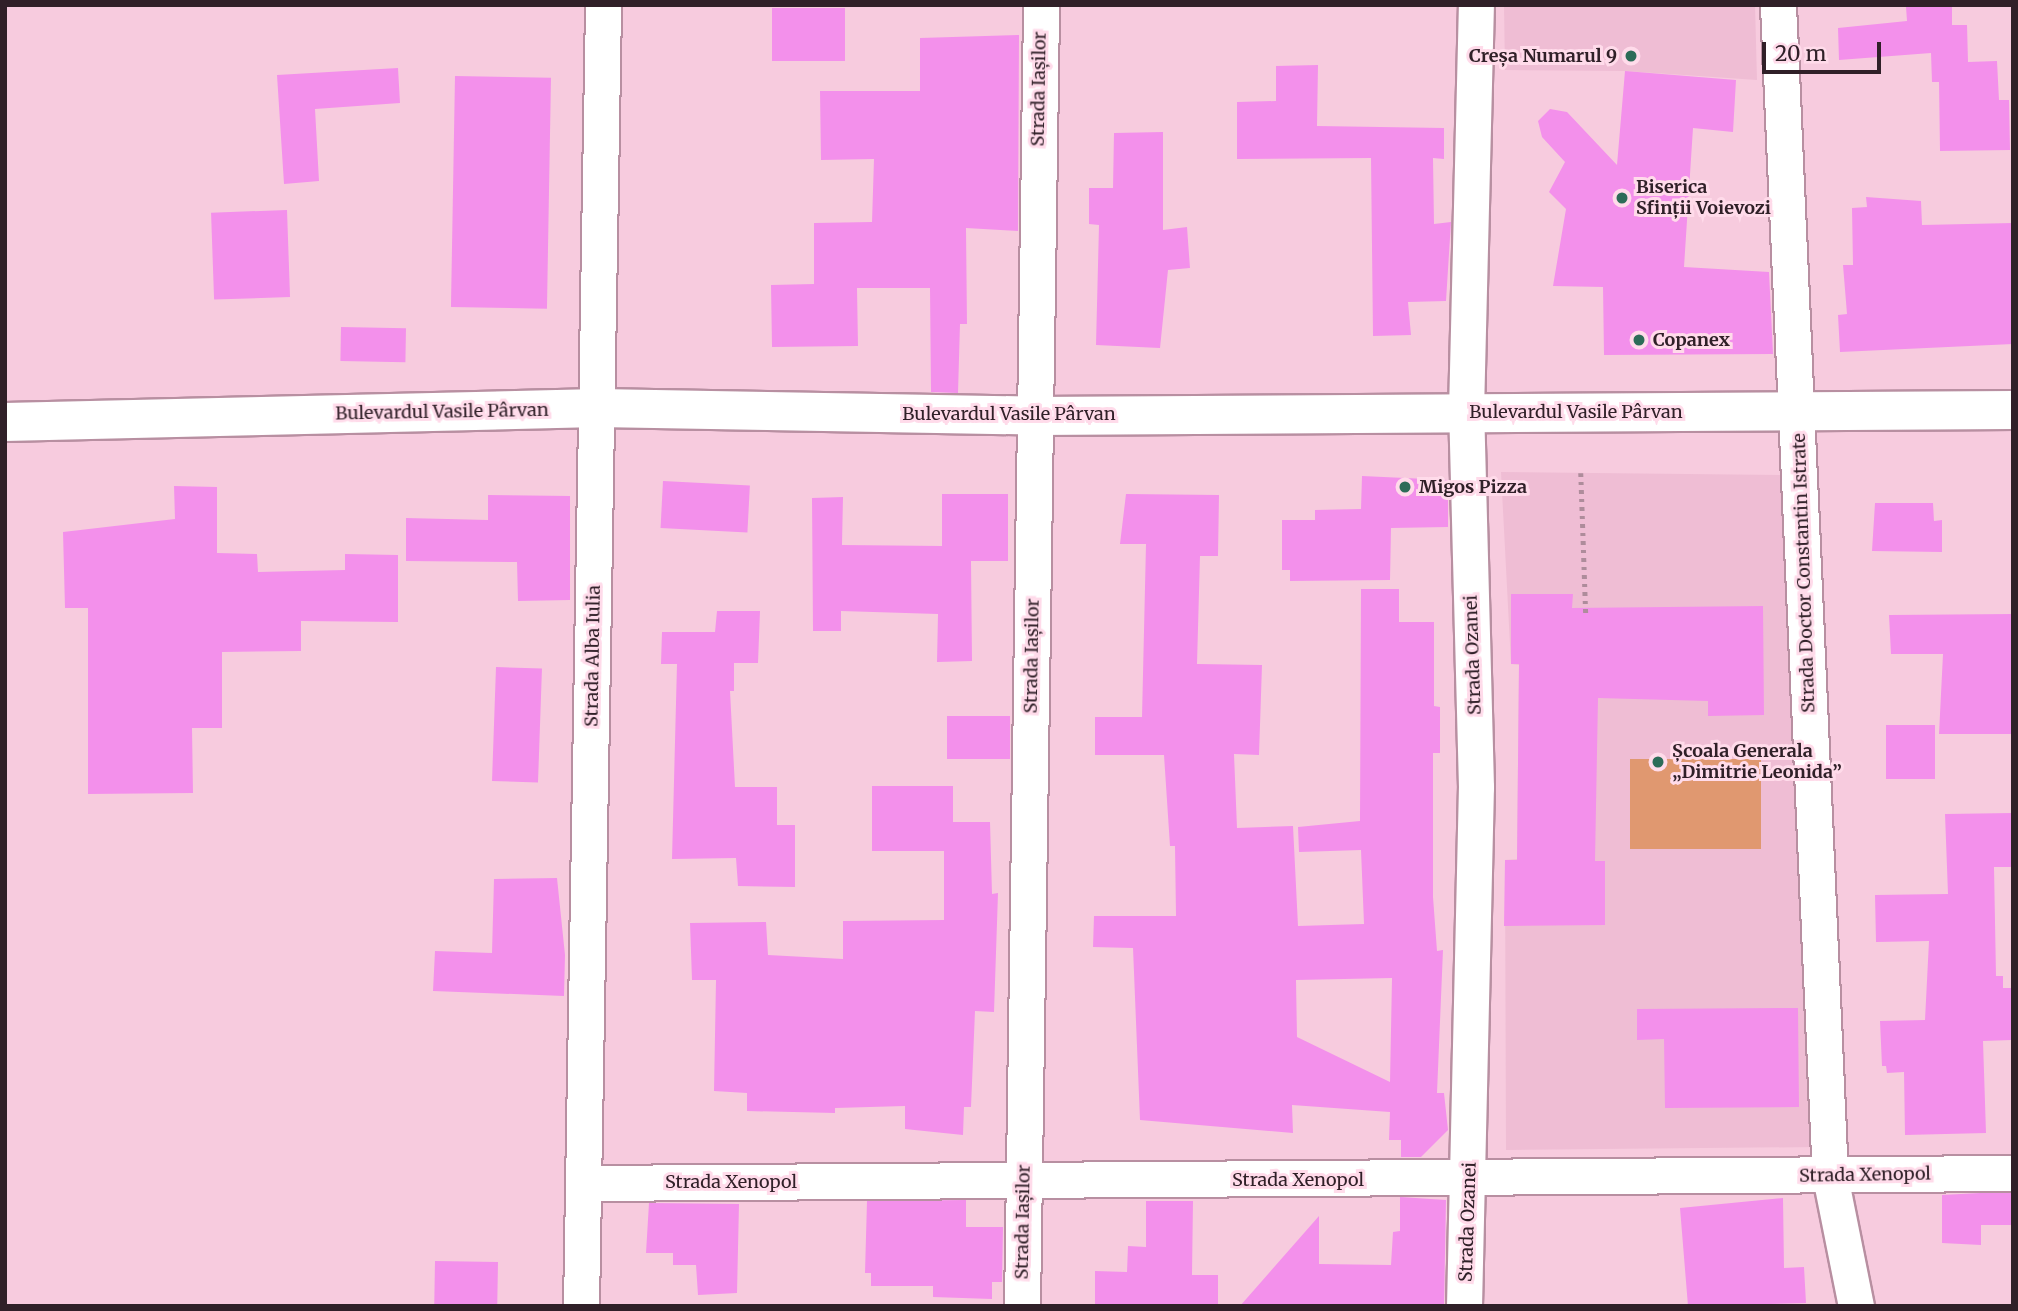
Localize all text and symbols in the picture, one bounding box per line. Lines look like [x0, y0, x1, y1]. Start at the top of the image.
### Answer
scale bar [1766, 28, 1885, 72]
street label: Strada Iașilor [1027, 31, 1051, 147]
text: 20 m [1775, 40, 1826, 67]
place label: Creșa Numarul 9 [1469, 45, 1617, 67]
marker: Creșa Numarul 9 [1623, 48, 1639, 64]
place label: Biserica Sfinții Voievozi [1636, 177, 1771, 220]
marker: Biserica Sfinții Voievozi [1614, 190, 1630, 206]
place label: Copanex [1653, 329, 1730, 351]
marker: Copanex [1631, 332, 1647, 348]
street label: Bulevardul Vasile Pârvan [335, 399, 549, 425]
street label: Bulevardul Vasile Pârvan [1469, 401, 1683, 423]
street label: Bulevardul Vasile Pârvan [902, 403, 1116, 425]
street label: Strada Doctor Constantin Istrate [1788, 433, 1820, 713]
place label: Migos Pizza [1419, 476, 1527, 498]
marker: Migos Pizza [1397, 479, 1413, 495]
street label: Strada Alba Iulia [581, 585, 605, 727]
street label: Strada Ozanei [1460, 595, 1486, 715]
street label: Strada Iașilor [1020, 598, 1044, 714]
place label: Școala Generala „Dimitrie Leonida” [1672, 741, 1842, 784]
marker: Școala Generala „Dimitrie Leonida” [1650, 754, 1666, 770]
street label: Strada Ozanei [1455, 1162, 1481, 1282]
street label: Strada Xenopol [1799, 1163, 1931, 1187]
street label: Strada Iașilor [1011, 1164, 1035, 1280]
street label: Strada Xenopol [1232, 1169, 1364, 1191]
street label: Strada Xenopol [665, 1171, 797, 1193]

